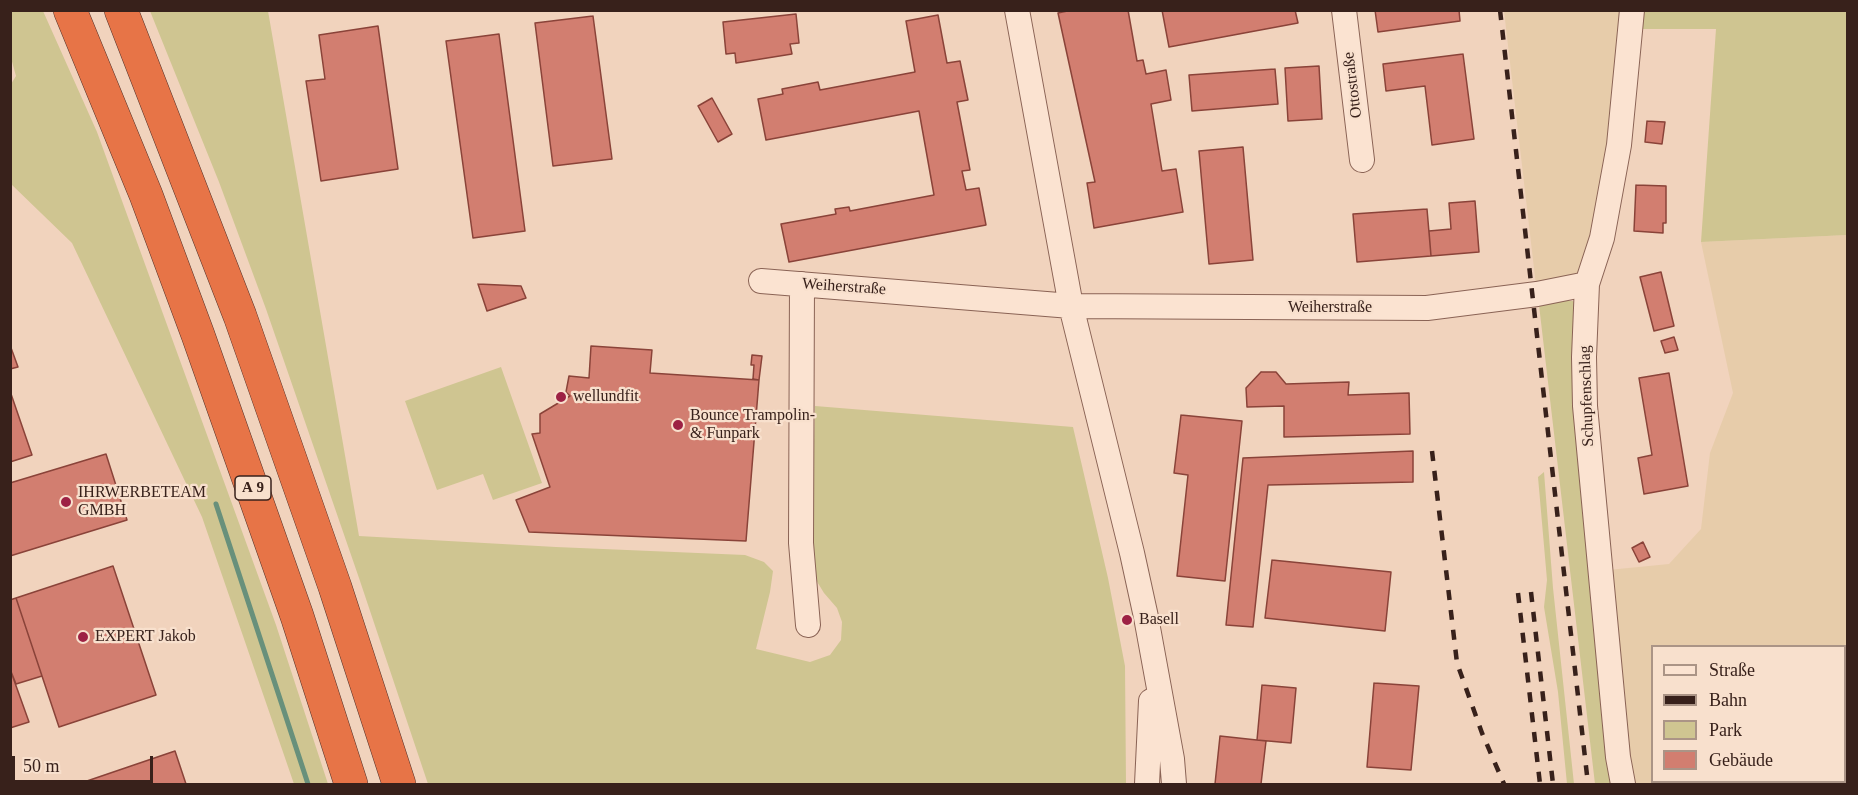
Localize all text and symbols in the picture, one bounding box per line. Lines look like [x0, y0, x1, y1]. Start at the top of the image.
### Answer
street label: Ottostraße [1339, 51, 1367, 119]
street label: Weiherstraße [801, 274, 887, 300]
street label: Weiherstraße [1288, 298, 1372, 318]
street label: Schupfenschlag [1576, 345, 1598, 447]
place label: wellundfit [573, 387, 639, 407]
marker: wellundfit [554, 390, 568, 404]
place label: Bounce Trampolin- & Funpark [690, 406, 815, 444]
marker: Bounce Trampolin- & Funpark [671, 418, 685, 432]
road number: A 9 [235, 476, 271, 500]
place label: IHRWERBETEAM GMBH [78, 483, 206, 521]
marker: IHRWERBETEAM GMBH [59, 495, 73, 509]
place label: Basell [1139, 610, 1179, 630]
marker: Basell [1120, 613, 1134, 627]
place label: EXPERT Jakob [95, 627, 196, 647]
marker: EXPERT Jakob [76, 630, 90, 644]
legend [1651, 645, 1846, 783]
text: Straße [1709, 660, 1755, 680]
text: Bahn [1709, 690, 1747, 710]
text: Park [1709, 720, 1742, 740]
scale bar [15, 744, 156, 782]
text: Gebäude [1709, 750, 1773, 770]
text: 50 m [23, 756, 60, 776]

